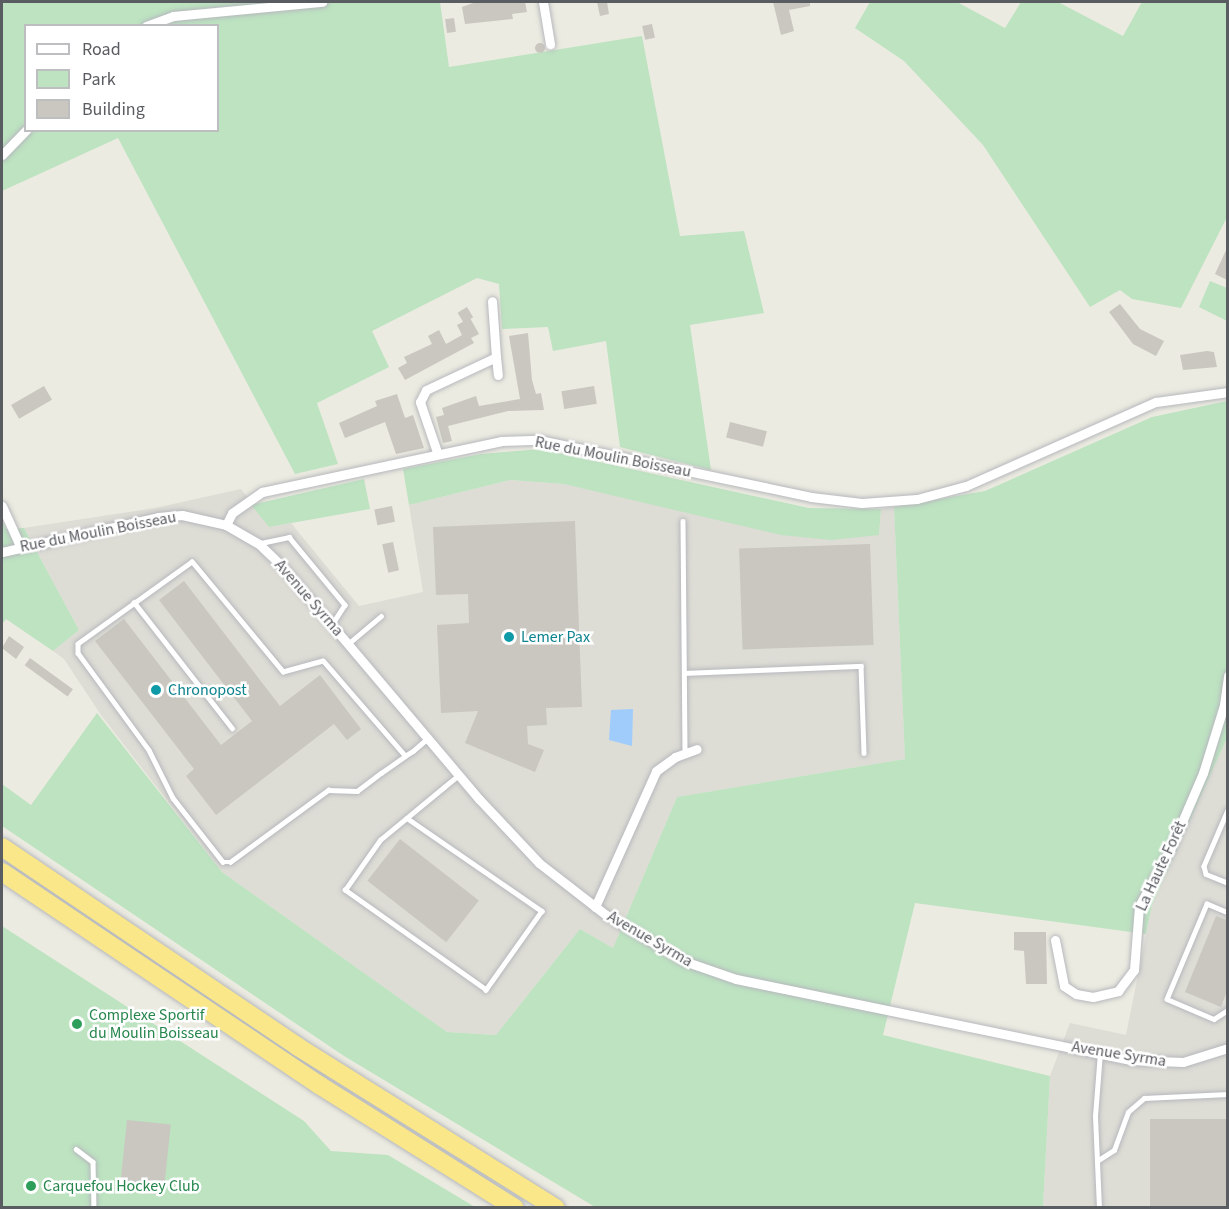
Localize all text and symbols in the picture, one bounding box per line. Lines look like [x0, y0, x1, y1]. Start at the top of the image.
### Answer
legend [24, 24, 219, 132]
text: Road [82, 37, 121, 62]
text: Park [82, 67, 116, 92]
text: Building [82, 97, 145, 122]
street label: Rue du Moulin Boisseau [533, 432, 693, 482]
street label: Rue du Moulin Boisseau [18, 507, 178, 557]
street label: Avenue Syrma [270, 556, 348, 640]
place label: Lemer Pax [521, 627, 590, 647]
marker: Lemer Pax [502, 630, 516, 644]
place label: Chronopost [168, 680, 247, 700]
marker: Chronopost [149, 683, 163, 697]
street label: La Haute Forêt [1132, 818, 1190, 914]
street label: Avenue Syrma [604, 907, 696, 971]
place label: Complexe Sportif du Moulin Boisseau [89, 1005, 219, 1043]
marker: Complexe Sportif du Moulin Boisseau [70, 1017, 84, 1031]
street label: Avenue Syrma [1070, 1037, 1168, 1071]
place label: Carquefou Hockey Club [43, 1176, 200, 1196]
marker: Carquefou Hockey Club [24, 1179, 38, 1193]

